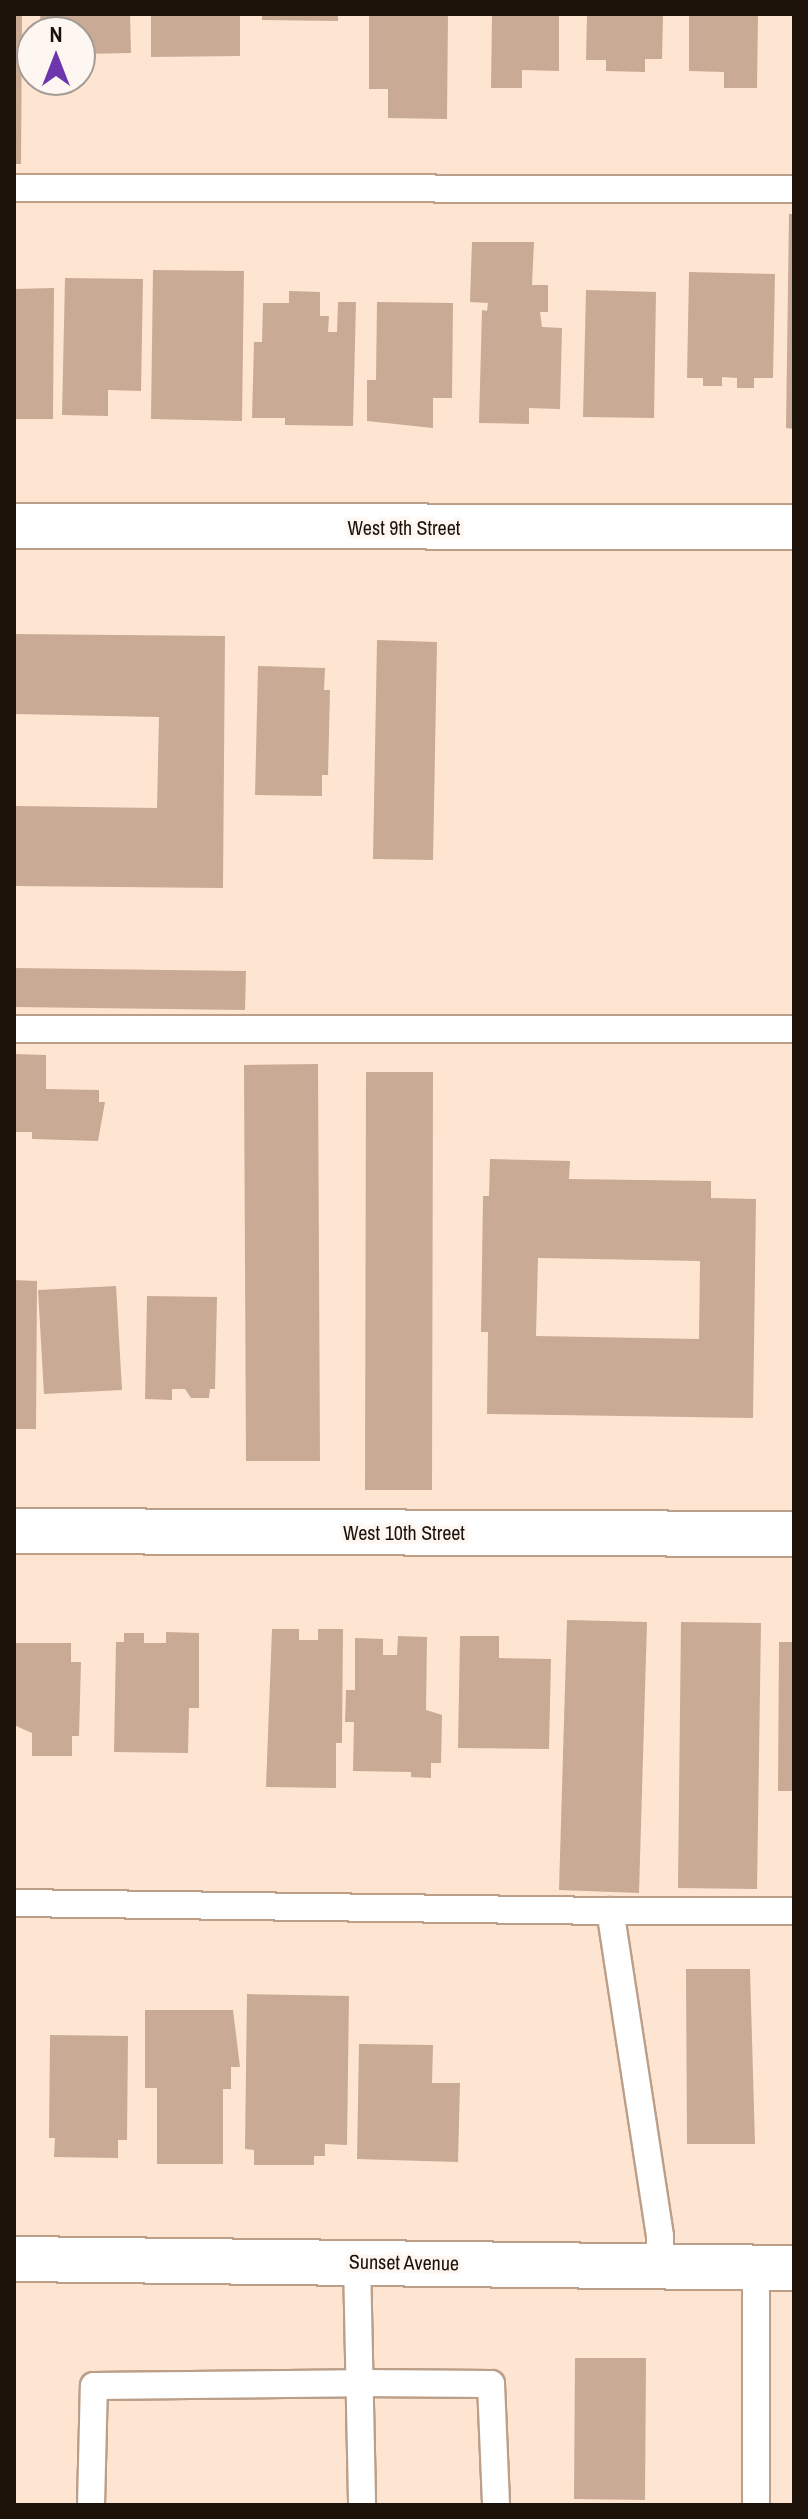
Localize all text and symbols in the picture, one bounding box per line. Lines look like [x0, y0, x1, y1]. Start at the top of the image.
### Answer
north arrow [16, 16, 96, 96]
text: N [49, 19, 63, 49]
street label: West 9th Street [348, 515, 460, 539]
street label: West 10th Street [343, 1520, 465, 1544]
street label: Sunset Avenue [348, 2249, 460, 2275]

